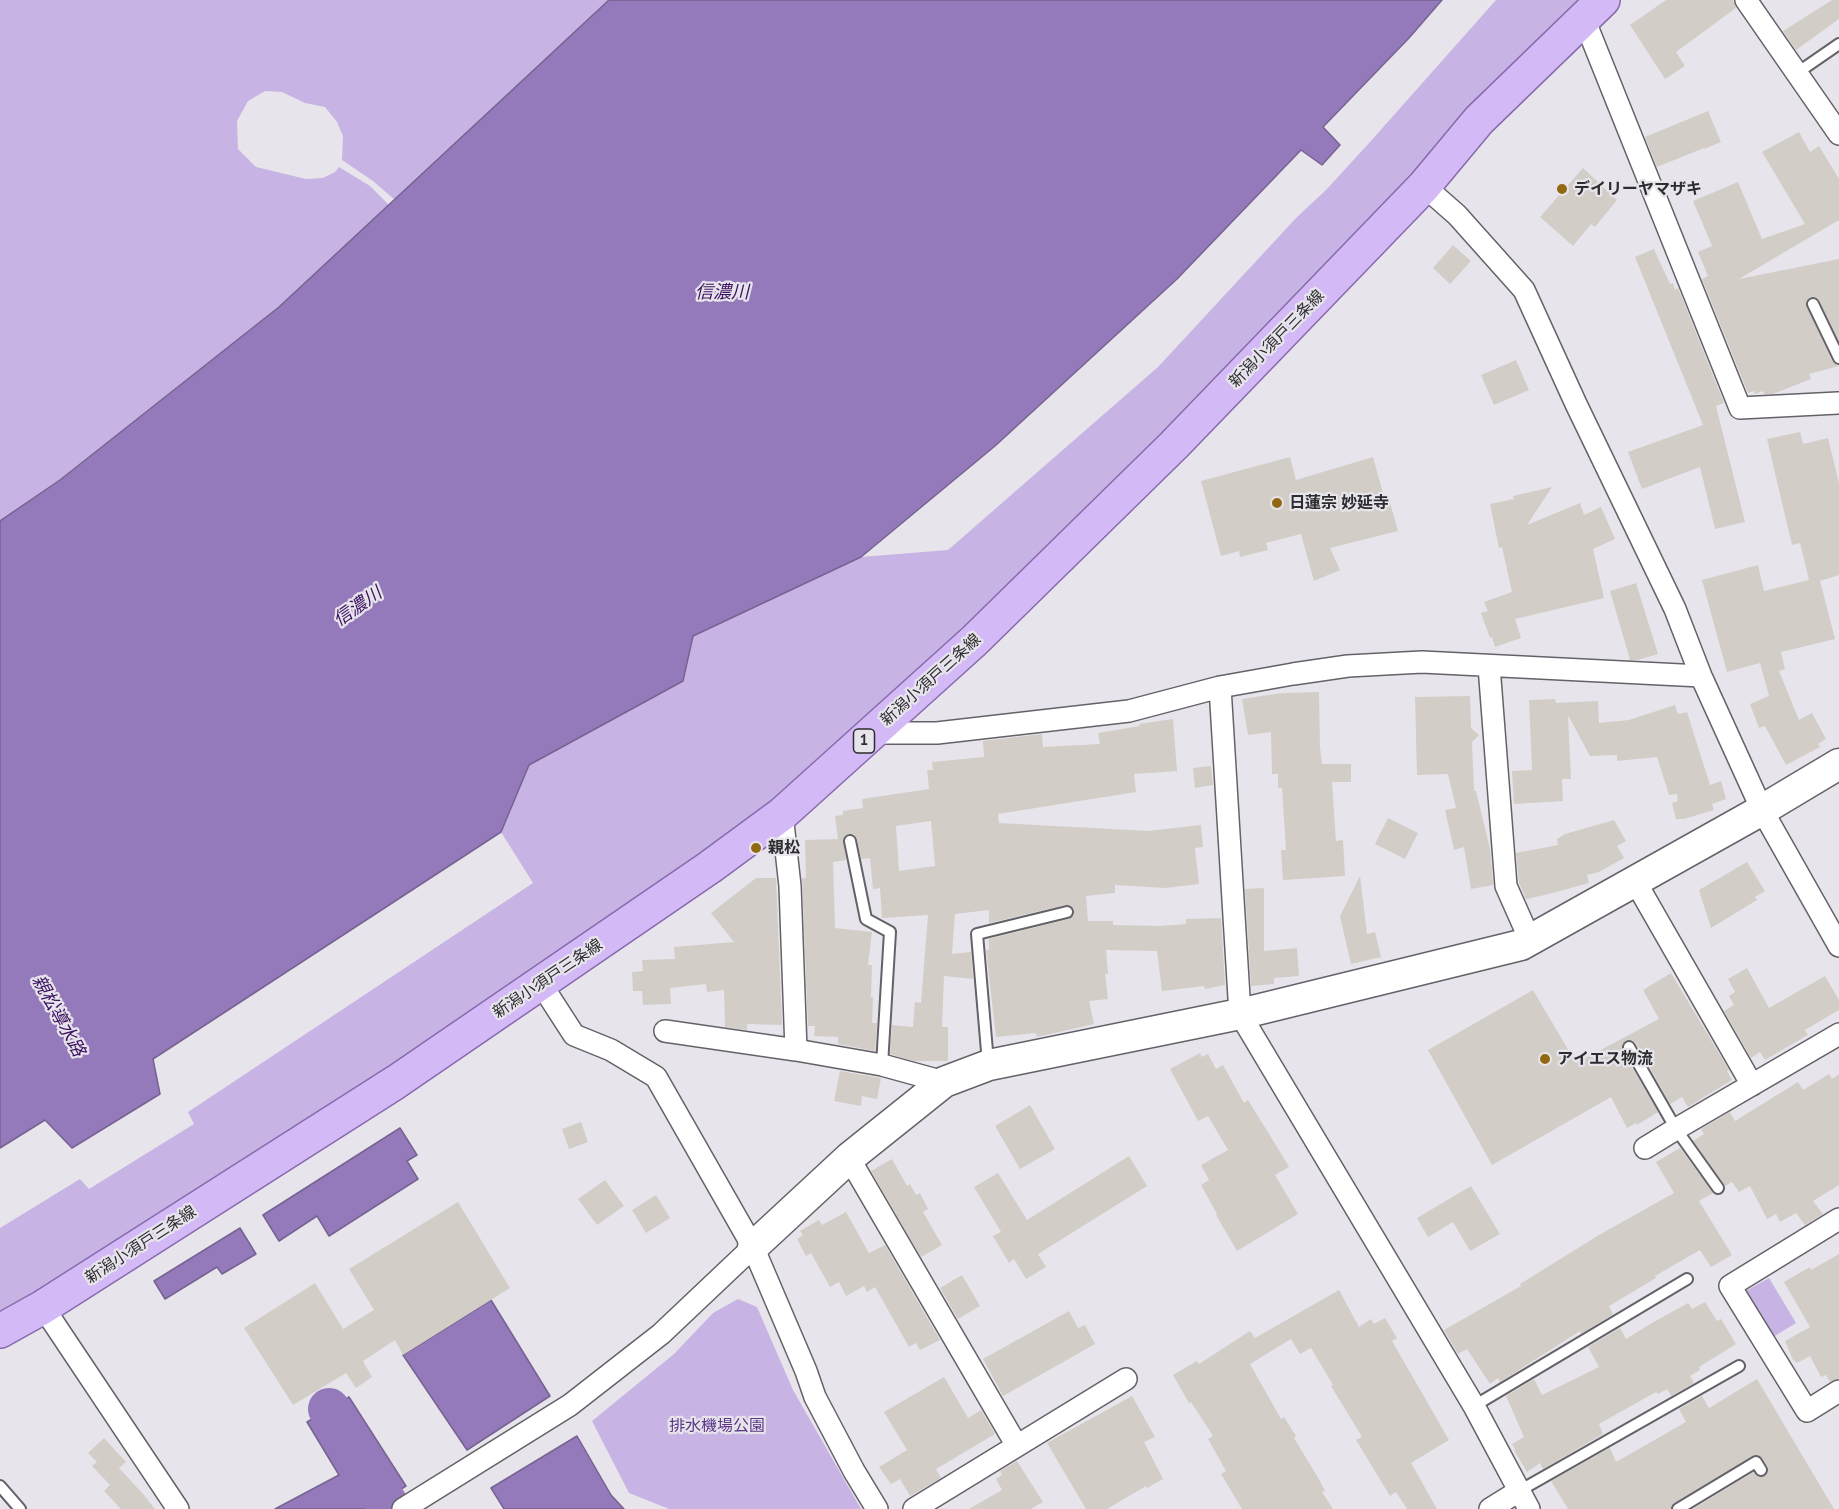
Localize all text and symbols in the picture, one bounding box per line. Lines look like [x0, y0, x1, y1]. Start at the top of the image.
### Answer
place label: デイリーヤマザキ [1574, 179, 1702, 199]
marker: デイリーヤマザキ [1555, 182, 1569, 196]
water label: 信濃川 [695, 282, 749, 304]
street label: 新潟小須戸三条線 [1226, 286, 1328, 392]
place label: 日蓮宗 妙延寺 [1289, 493, 1389, 513]
marker: 日蓮宗 妙延寺 [1270, 496, 1284, 510]
water label: 信濃川 [330, 583, 386, 631]
street label: 新潟小須戸三条線 [877, 630, 985, 730]
road number: 1 [854, 729, 874, 753]
place label: 親松 [768, 838, 800, 858]
marker: 親松 [749, 841, 763, 855]
street label: 新潟小須戸三条線 [490, 935, 606, 1023]
water label: 親松導水路 [27, 971, 89, 1061]
place label: アイエス物流 [1557, 1049, 1653, 1069]
marker: アイエス物流 [1538, 1052, 1552, 1066]
street label: 新潟小須戸三条線 [82, 1202, 200, 1288]
park label: 排水機場公園 [669, 1416, 765, 1436]

